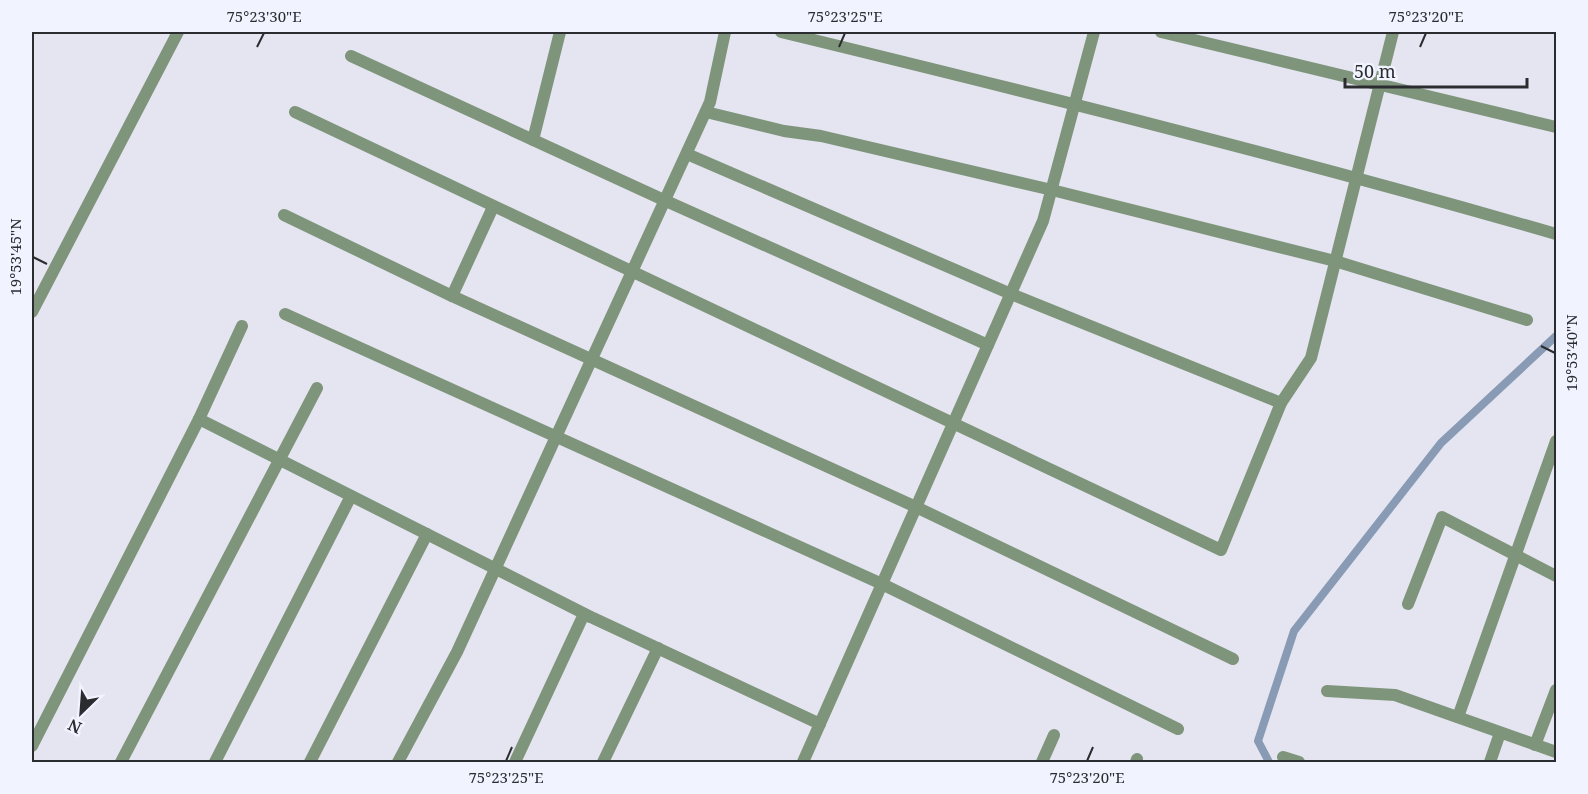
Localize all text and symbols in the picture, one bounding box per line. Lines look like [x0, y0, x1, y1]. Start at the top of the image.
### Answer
text: 75°23'30"E [226, 6, 302, 26]
text: 75°23'25"E [807, 6, 883, 26]
text: 75°23'20"E [1388, 6, 1464, 26]
scale bar [1345, 51, 1526, 89]
text: 50 m [1354, 59, 1396, 83]
text: 19°53'45"N [5, 218, 25, 296]
text: 19°53'40"N [1561, 314, 1581, 392]
north arrow [51, 683, 111, 743]
text: N [64, 714, 85, 739]
text: 75°23'25"E [468, 767, 544, 787]
text: 75°23'20"E [1049, 767, 1125, 787]

